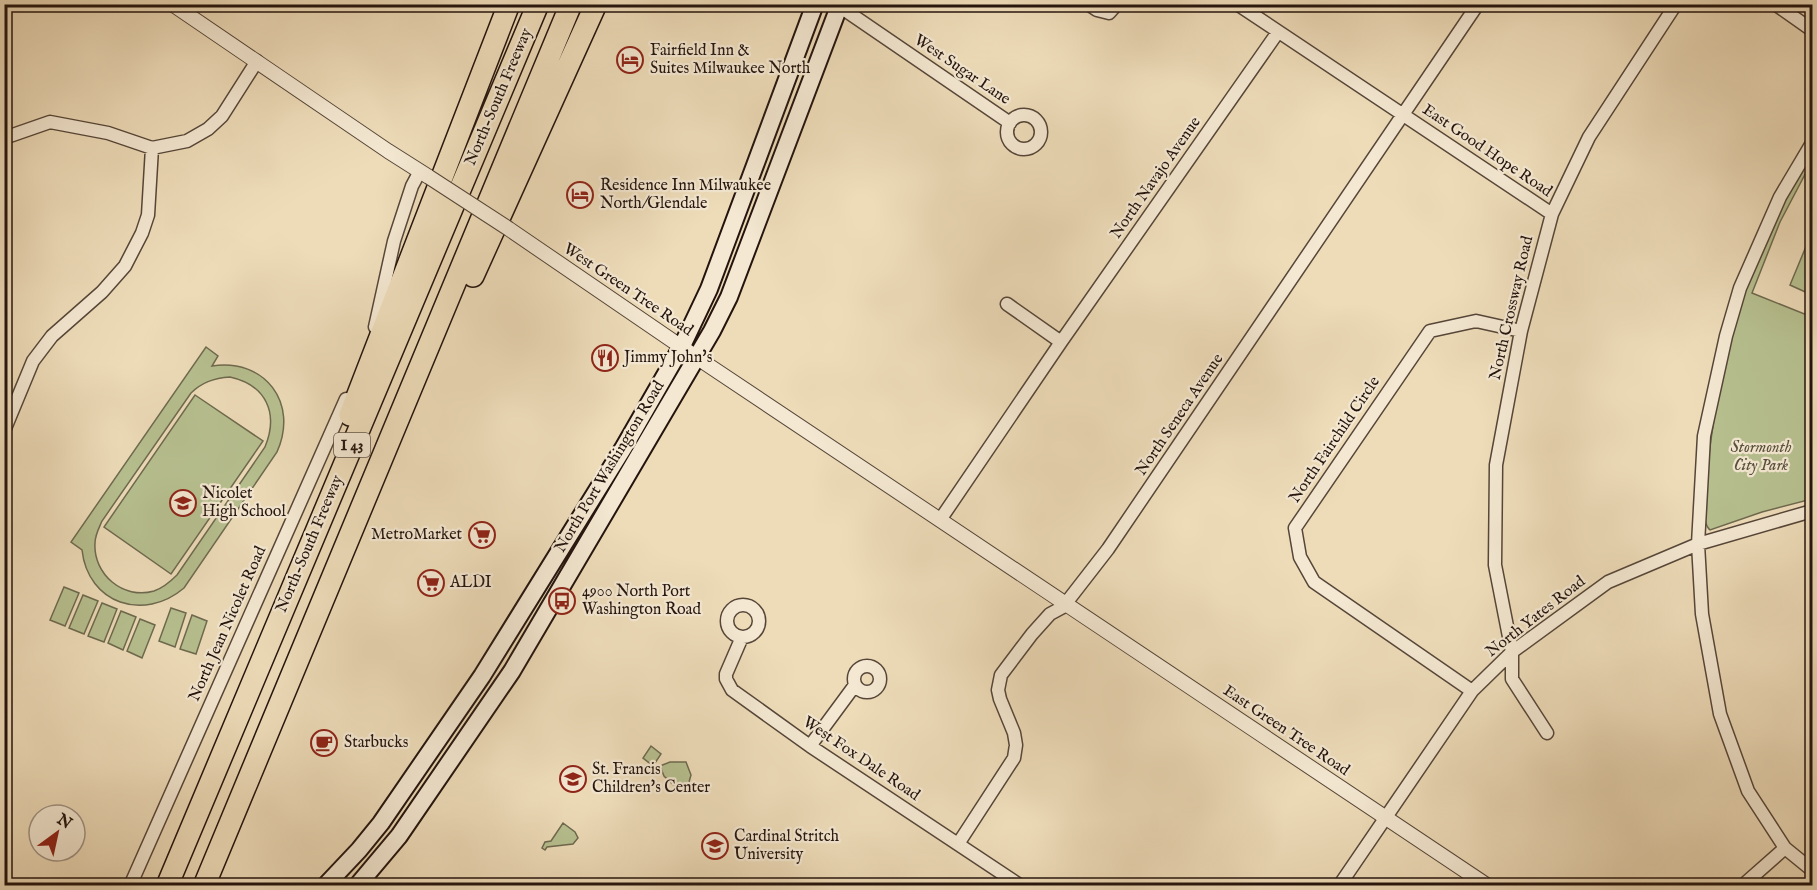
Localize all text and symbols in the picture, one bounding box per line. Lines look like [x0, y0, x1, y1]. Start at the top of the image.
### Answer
street label: North-South Freeway [461, 25, 537, 169]
street label: West Sugar Lane [910, 30, 1014, 110]
place label: Fairfield Inn & Suites Milwaukee North [650, 41, 811, 79]
hotel icon: Fairfield Inn & Suites Milwaukee North [615, 45, 645, 75]
street label: East Good Hope Road [1418, 100, 1556, 202]
street label: North Navajo Avenue [1106, 113, 1206, 243]
place label: Residence Inn Milwaukee North/Glendale [600, 176, 771, 214]
hotel icon: Residence Inn Milwaukee North/Glendale [565, 180, 595, 210]
street label: North Crossway Road [1486, 234, 1538, 382]
street label: West Green Tree Road [559, 239, 697, 341]
restaurant icon: Jimmy John's [590, 343, 620, 373]
place label: Jimmy John's [622, 348, 713, 368]
street label: North Seneca Avenue [1132, 350, 1228, 480]
street label: North Fairchild Circle [1285, 373, 1385, 507]
street label: North Port Washington Road [551, 377, 669, 556]
road number: I 43 [334, 433, 370, 457]
park label: Stormonth City Park [1731, 438, 1792, 476]
street label: North-South Freeway [272, 472, 348, 616]
place label: Nicolet High School [202, 484, 286, 522]
school or university icon: Nicolet High School [168, 488, 198, 518]
supermarket icon: MetroMarket [467, 520, 497, 550]
place label: MetroMarket [371, 525, 463, 545]
street label: North Jean Nicolet Road [185, 543, 271, 705]
supermarket icon: ALDI [416, 568, 446, 598]
street label: North Yates Road [1482, 572, 1590, 662]
place label: ALDI [449, 573, 492, 593]
place label: 4900 North Port Washington Road [582, 582, 702, 620]
bus stop icon: 4900 North Port Washington Road [547, 586, 577, 616]
street label: East Green Tree Road [1219, 681, 1354, 781]
street label: West Fox Dale Road [799, 712, 924, 806]
cafe icon: Starbucks [309, 728, 339, 758]
place label: Starbucks [344, 733, 409, 753]
place label: St. Francis Children's Center [592, 760, 710, 798]
school or university icon: St. Francis Children's Center [558, 764, 588, 794]
north arrow [27, 803, 87, 863]
text: N [52, 809, 75, 834]
place label: Cardinal Stritch University [734, 827, 840, 865]
school or university icon: Cardinal Stritch University [700, 831, 730, 861]

